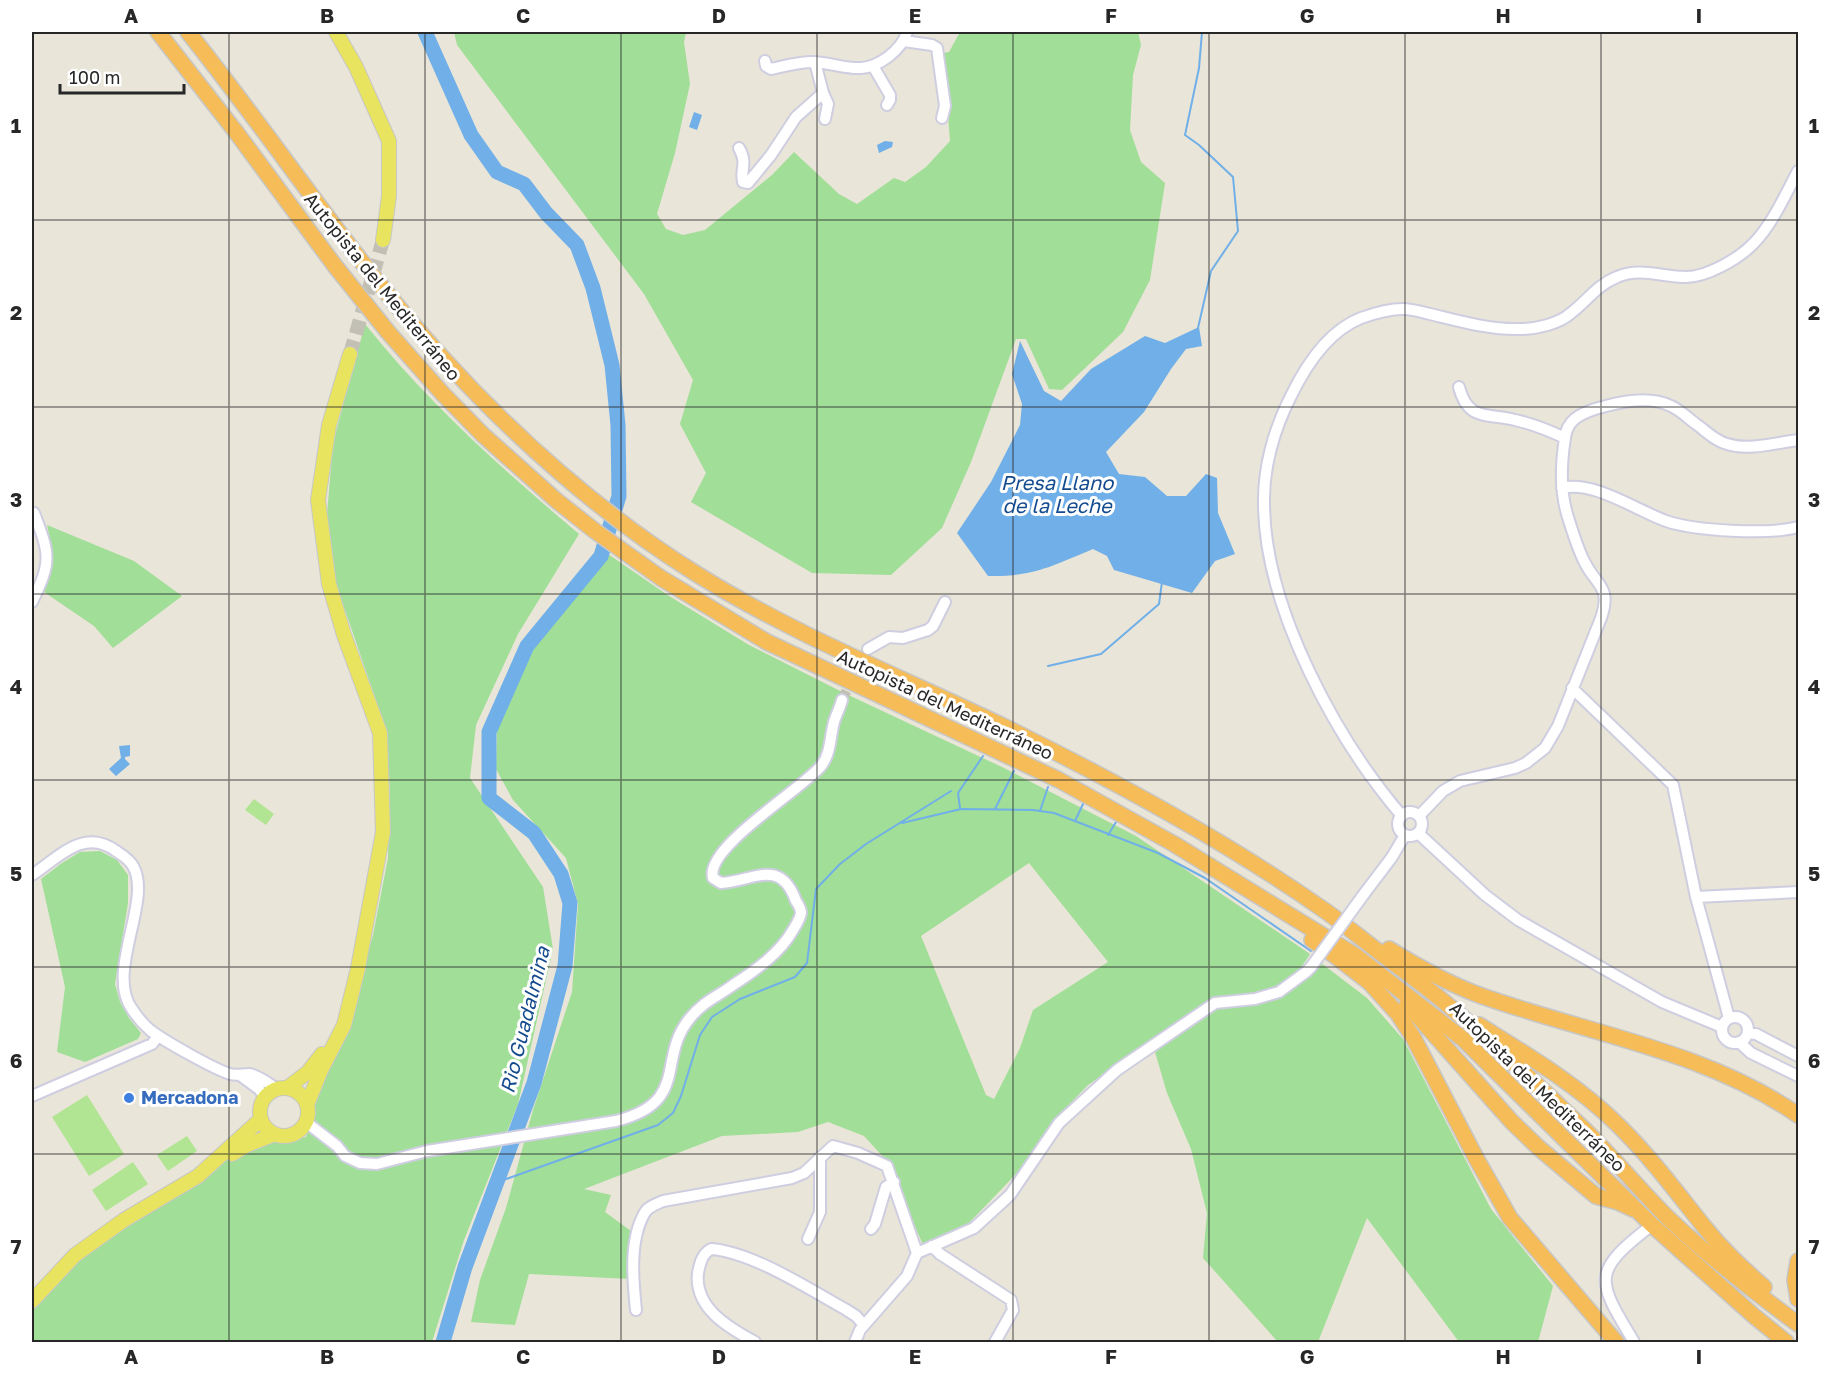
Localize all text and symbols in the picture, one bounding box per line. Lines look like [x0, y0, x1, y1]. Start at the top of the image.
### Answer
text: A [124, 3, 138, 27]
text: B [320, 3, 334, 27]
text: C [516, 3, 530, 27]
text: D [712, 3, 726, 27]
text: E [909, 3, 921, 27]
text: F [1105, 3, 1117, 27]
text: G [1300, 3, 1314, 27]
text: H [1495, 3, 1511, 27]
text: I [1696, 3, 1702, 27]
scale bar [60, 57, 184, 95]
text: 100 m [69, 66, 120, 88]
text: 1 [11, 113, 21, 137]
text: 1 [1809, 113, 1819, 137]
street label: Autopista del Mediterráneo [300, 188, 465, 385]
text: 2 [10, 300, 22, 324]
text: 2 [1808, 300, 1820, 324]
water label: Presa Llano de la Leche [1001, 470, 1114, 517]
text: 3 [10, 487, 22, 511]
text: 3 [1808, 487, 1820, 511]
street label: Autopista del Mediterráneo [834, 644, 1057, 764]
text: 4 [10, 674, 22, 698]
text: 4 [1808, 674, 1820, 698]
text: 5 [10, 861, 22, 885]
text: 5 [1808, 861, 1820, 885]
water label: Rio Guadalmina [494, 943, 554, 1095]
street label: Autopista del Mediterráneo [1445, 997, 1630, 1176]
text: 6 [10, 1048, 22, 1072]
text: 6 [1808, 1048, 1820, 1072]
place label: Mercadona [141, 1086, 238, 1108]
marker: Mercadona [122, 1091, 136, 1105]
text: 7 [11, 1234, 22, 1258]
text: 7 [1809, 1234, 1820, 1258]
text: A [124, 1344, 138, 1368]
text: B [320, 1344, 334, 1368]
text: C [516, 1344, 530, 1368]
text: D [712, 1344, 726, 1368]
text: E [909, 1344, 921, 1368]
text: F [1105, 1344, 1117, 1368]
text: G [1300, 1344, 1314, 1368]
text: H [1495, 1344, 1511, 1368]
text: I [1696, 1344, 1702, 1368]

